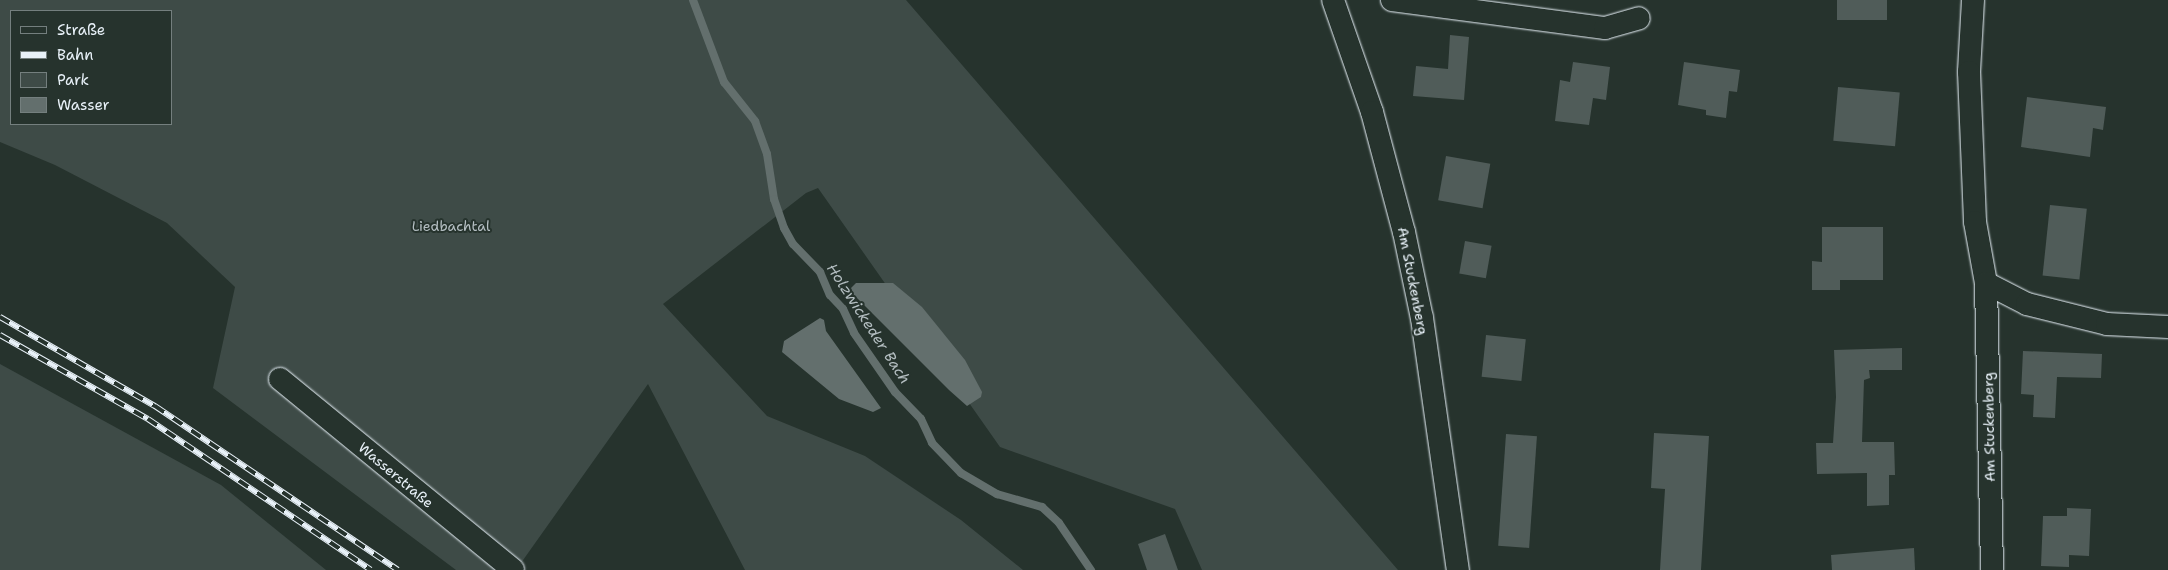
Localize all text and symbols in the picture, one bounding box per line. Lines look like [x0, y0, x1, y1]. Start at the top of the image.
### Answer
legend [10, 10, 172, 125]
text: Straße [57, 20, 105, 40]
text: Bahn [57, 45, 93, 65]
text: Park [57, 70, 89, 90]
text: Wasser [57, 95, 110, 115]
park label: Liedbachtal [412, 218, 490, 234]
street label: Am Stuckenberg [1394, 226, 1432, 336]
water label: Holzwickeder Bach [822, 260, 914, 388]
street label: Am Stuckenberg [1980, 372, 1998, 482]
street label: Wasserstraße [355, 439, 437, 511]

